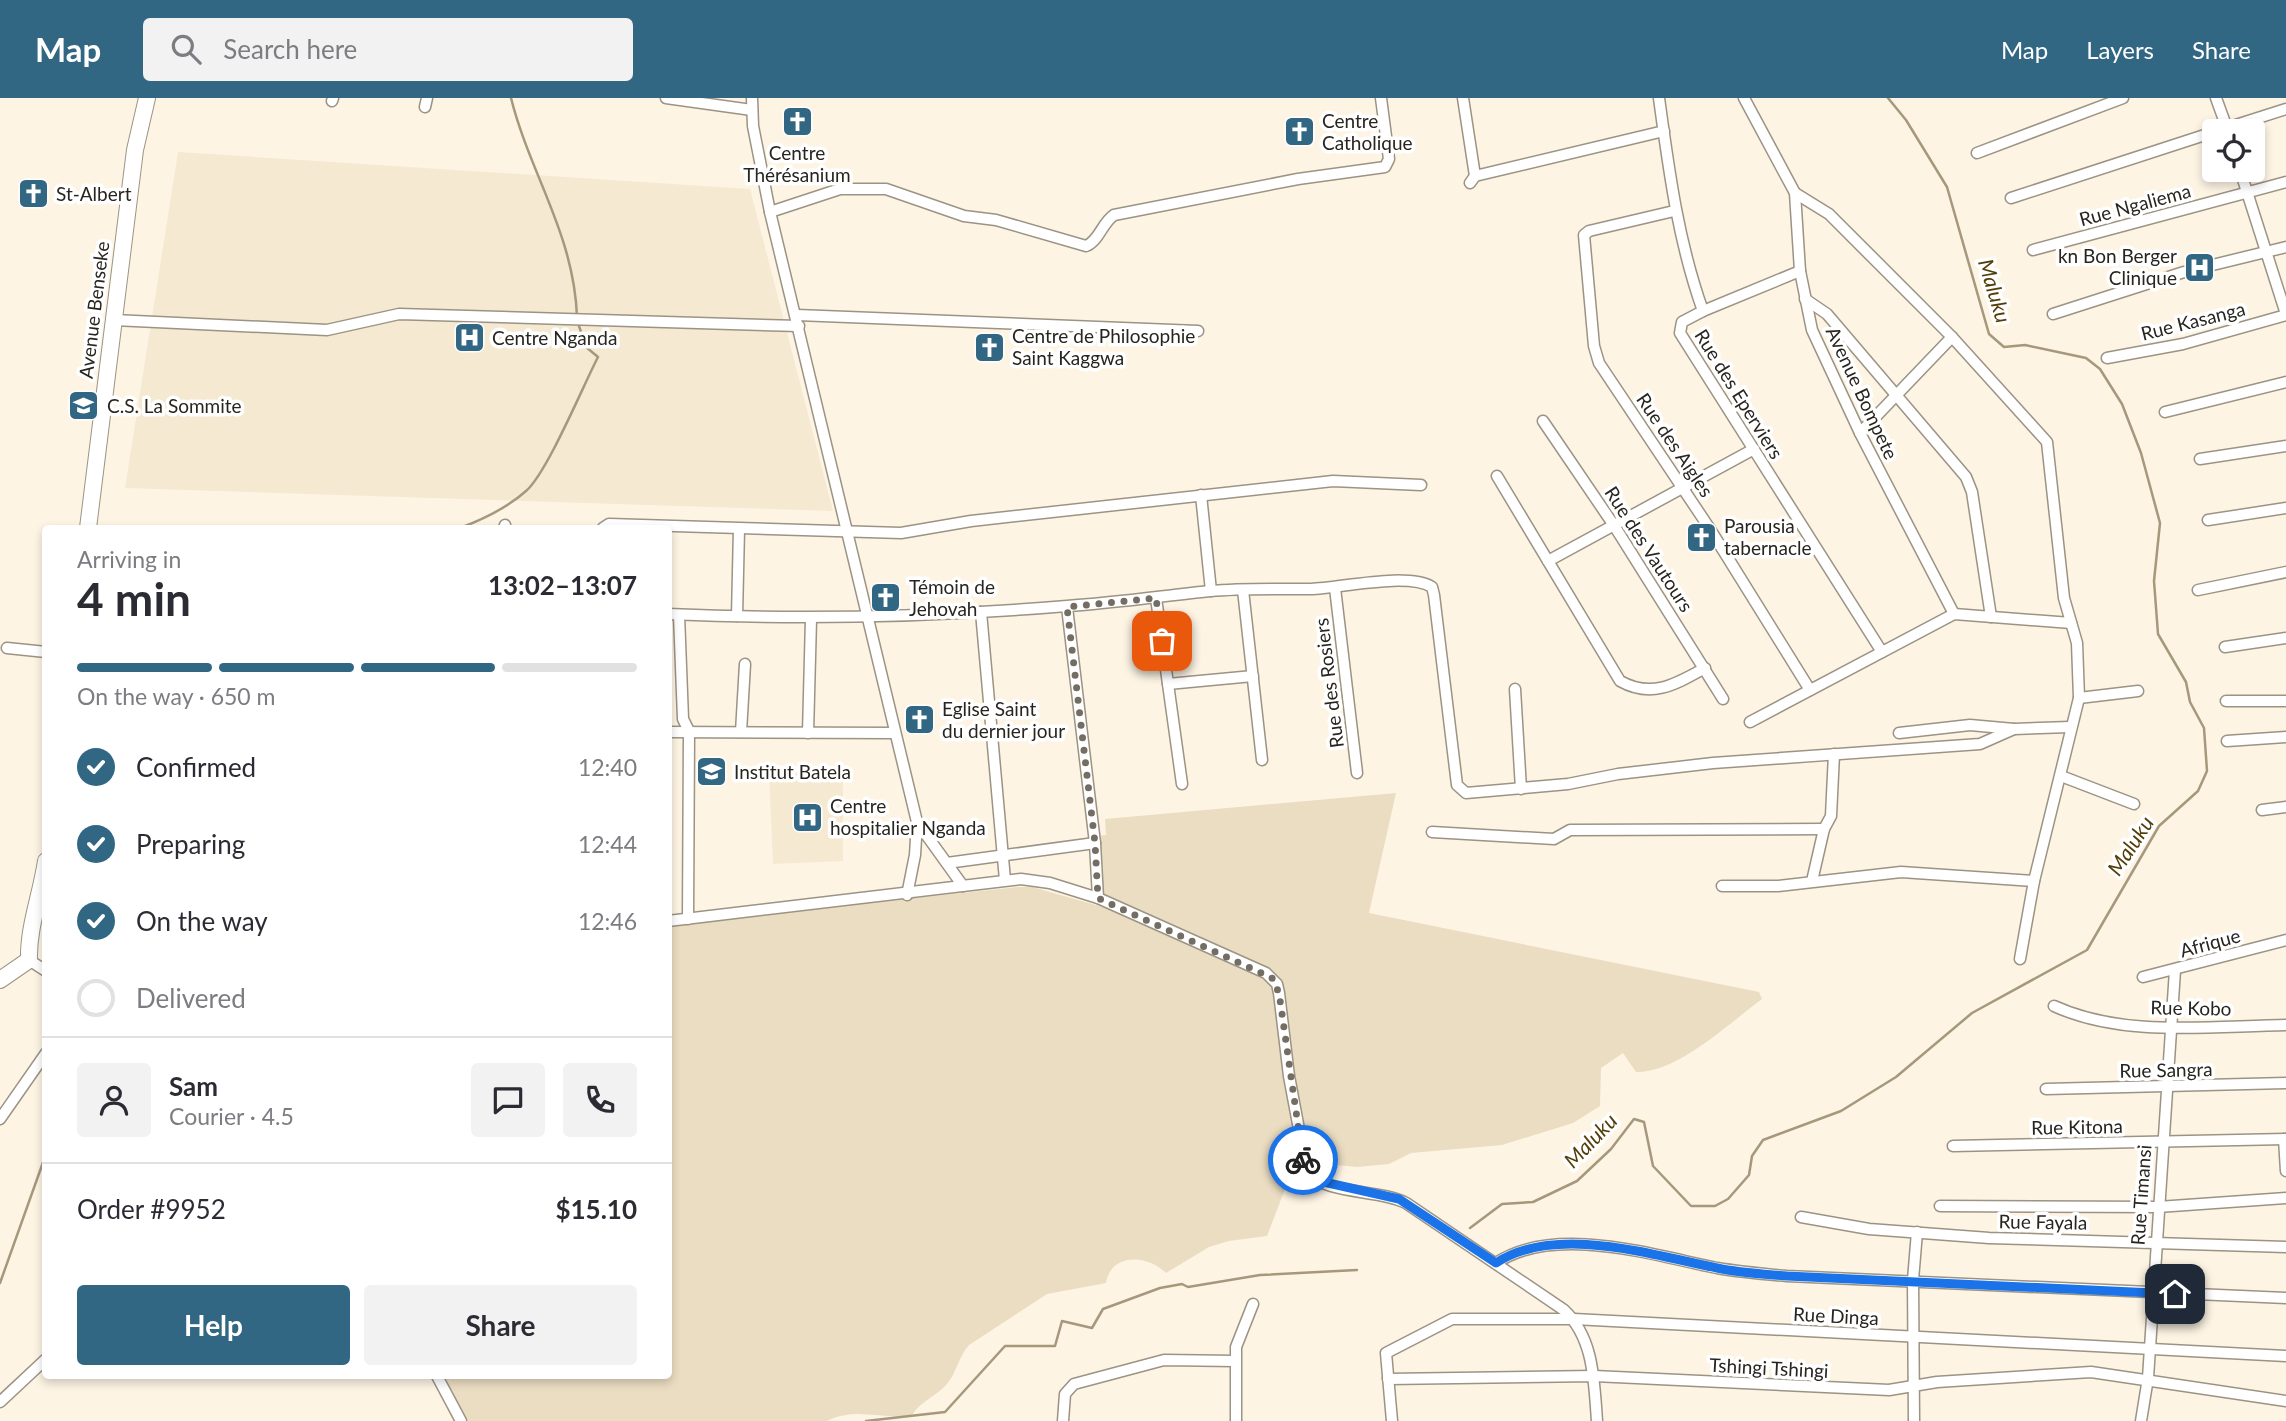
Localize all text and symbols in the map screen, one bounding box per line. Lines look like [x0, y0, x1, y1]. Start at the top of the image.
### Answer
search box [143, 18, 633, 81]
text: Map [35, 29, 101, 69]
icon: search [167, 30, 205, 68]
text: Search here [223, 33, 357, 65]
text: Map [2001, 35, 2048, 64]
text: Layers [2086, 35, 2154, 64]
text: Share [2192, 35, 2251, 64]
church icon: Centre Thérésanium [780, 105, 814, 139]
place label: Centre Catholique [1322, 109, 1413, 154]
church icon: Centre Catholique [1282, 115, 1316, 149]
map controls [2202, 119, 2265, 182]
button: locate [2202, 119, 2265, 182]
place label: Centre Thérésanium [743, 141, 851, 186]
church icon: St-Albert [16, 177, 50, 211]
street label: Rue Ngaliema [2077, 179, 2193, 230]
place label: St-Albert [56, 182, 132, 205]
street label: Avenue Benseke [74, 240, 113, 380]
place label: kn Bon Berger Clinique [2058, 244, 2177, 289]
hospital icon: kn Bon Berger Clinique [2183, 250, 2217, 284]
water label: Maluku [1974, 256, 2017, 326]
street label: Rue Kasanga [2138, 296, 2247, 345]
hospital icon: Centre Nganda [452, 321, 486, 355]
street label: Avenue Bompete [1822, 323, 1903, 463]
place label: Centre de Philosophie Saint Kaggwa [1012, 324, 1195, 369]
street label: Rue des Eperviers [1690, 325, 1789, 463]
place label: Centre Nganda [492, 326, 617, 349]
church icon: Centre de Philosophie Saint Kaggwa [972, 330, 1006, 364]
street label: Rue des Aigles [1632, 388, 1719, 501]
school or university icon: C.S. La Sommite [67, 389, 101, 423]
place label: C.S. La Sommite [107, 394, 242, 417]
street label: Rue des Vautours [1600, 482, 1698, 616]
place label: Parousia tabernacle [1724, 514, 1811, 559]
church icon: Parousia tabernacle [1684, 520, 1718, 554]
text: Arriving in [77, 545, 181, 573]
text: 13:02–13:07 [488, 569, 637, 601]
text: 4 min [77, 571, 191, 626]
place label: Témoin de Jehovah [909, 575, 995, 620]
church icon: Témoin de Jehovah [869, 581, 903, 615]
pin [1132, 611, 1192, 671]
street label: Rue des Rosiers [1309, 617, 1348, 749]
icon: bag [1143, 622, 1181, 660]
text: On the way · 650 m [77, 682, 276, 710]
place label: Eglise Saint du dernier jour [942, 697, 1065, 742]
church icon: Eglise Saint du dernier jour [902, 703, 936, 737]
icon: check [77, 748, 115, 786]
text: Confirmed [136, 751, 256, 783]
text: 12:40 [578, 753, 637, 781]
school or university icon: Institut Batela [694, 755, 728, 789]
place label: Institut Batela [734, 760, 851, 783]
place label: Centre hospitalier Nganda [830, 794, 986, 839]
hospital icon: Centre hospitalier Nganda [790, 800, 824, 834]
water label: Maluku [2101, 811, 2158, 879]
icon: check [77, 825, 115, 863]
text: Preparing [136, 828, 245, 860]
text: 12:44 [578, 830, 637, 858]
icon: check [77, 902, 115, 940]
text: On the way [136, 905, 268, 937]
text: 12:46 [578, 907, 637, 935]
street label: Afrique [2177, 923, 2243, 962]
text: Delivered [136, 982, 246, 1014]
street label: Rue Kobo [2150, 995, 2232, 1020]
street label: Rue Sangra [2119, 1057, 2213, 1082]
button: person [77, 1063, 151, 1137]
button: chat [471, 1063, 545, 1137]
button: phone [563, 1063, 637, 1137]
text: Sam [169, 1070, 218, 1102]
text: Courier · 4.5 [169, 1102, 294, 1130]
water label: Maluku [1558, 1108, 1622, 1172]
street label: Rue Kitona [2031, 1114, 2123, 1139]
courier [1268, 1125, 1338, 1195]
icon: bike [1284, 1141, 1322, 1179]
street label: Rue Timansi [2126, 1144, 2155, 1246]
text: Order #9952 [77, 1193, 226, 1225]
text: $15.10 [555, 1193, 637, 1225]
street label: Rue Fayala [1999, 1209, 2087, 1234]
pin [2145, 1264, 2205, 1324]
icon: home [2156, 1275, 2194, 1313]
button: Help [77, 1285, 350, 1365]
button: Share [364, 1285, 637, 1365]
street label: Rue Dinga [1793, 1302, 1879, 1329]
street label: Tshingi Tshingi [1709, 1353, 1829, 1382]

